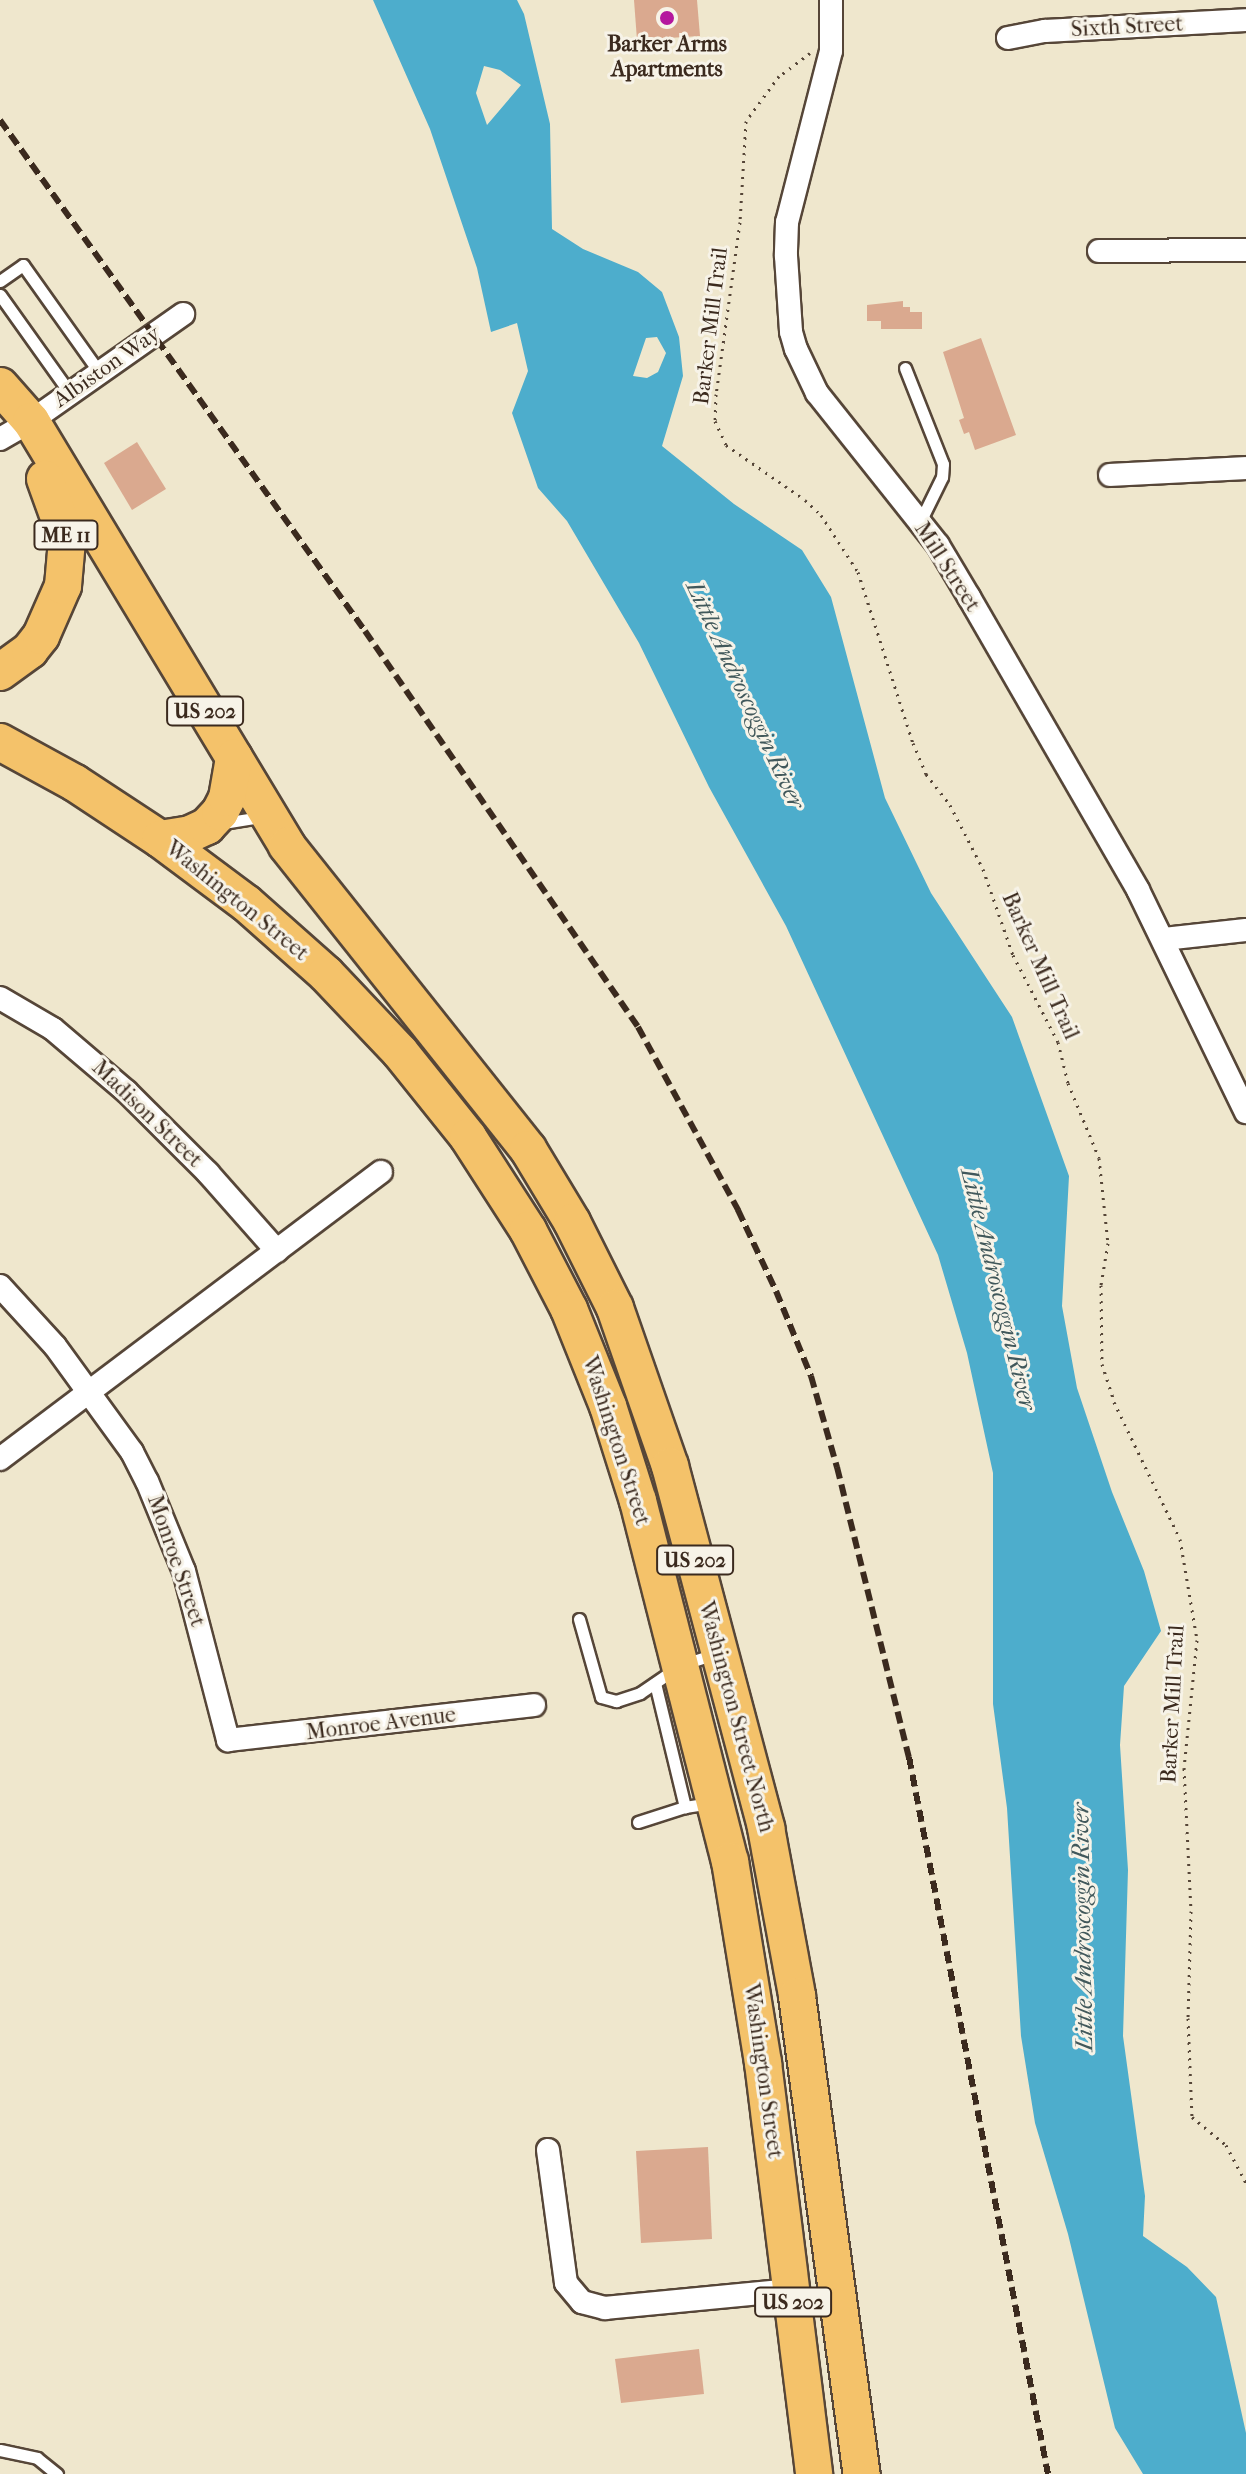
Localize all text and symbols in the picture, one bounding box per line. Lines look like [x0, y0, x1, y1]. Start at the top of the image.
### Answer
marker: Barker Arms Apartments [658, 9, 676, 27]
street label: Sixth Street [1070, 11, 1184, 43]
place label: Barker Arms Apartments [607, 31, 727, 82]
street label: Barker Mill Trail [688, 246, 734, 406]
street label: Albiston Way [49, 321, 165, 413]
street label: Mill Street [908, 517, 986, 617]
road number: ME 11 [32, 519, 100, 551]
water label: Little Androscoggin River [679, 576, 811, 814]
road number: US 202 [165, 695, 245, 727]
street label: Washington Street [160, 835, 314, 967]
street label: Barker Mill Trail [996, 888, 1084, 1044]
street label: Madison Street [86, 1055, 208, 1173]
water label: Little Androscoggin River [954, 1165, 1042, 1413]
street label: Washington Street [576, 1353, 656, 1529]
street label: Monroe Street [141, 1492, 211, 1630]
road number: US 202 [655, 1544, 735, 1576]
street label: Washington Street North [692, 1599, 780, 1835]
street label: Barker Mill Trail [1156, 1624, 1190, 1784]
street label: Monroe Avenue [305, 1702, 457, 1746]
water label: Little Androscoggin River [1066, 1803, 1100, 2051]
street label: Washington Street [738, 1982, 788, 2160]
road number: US 202 [753, 2286, 833, 2318]

